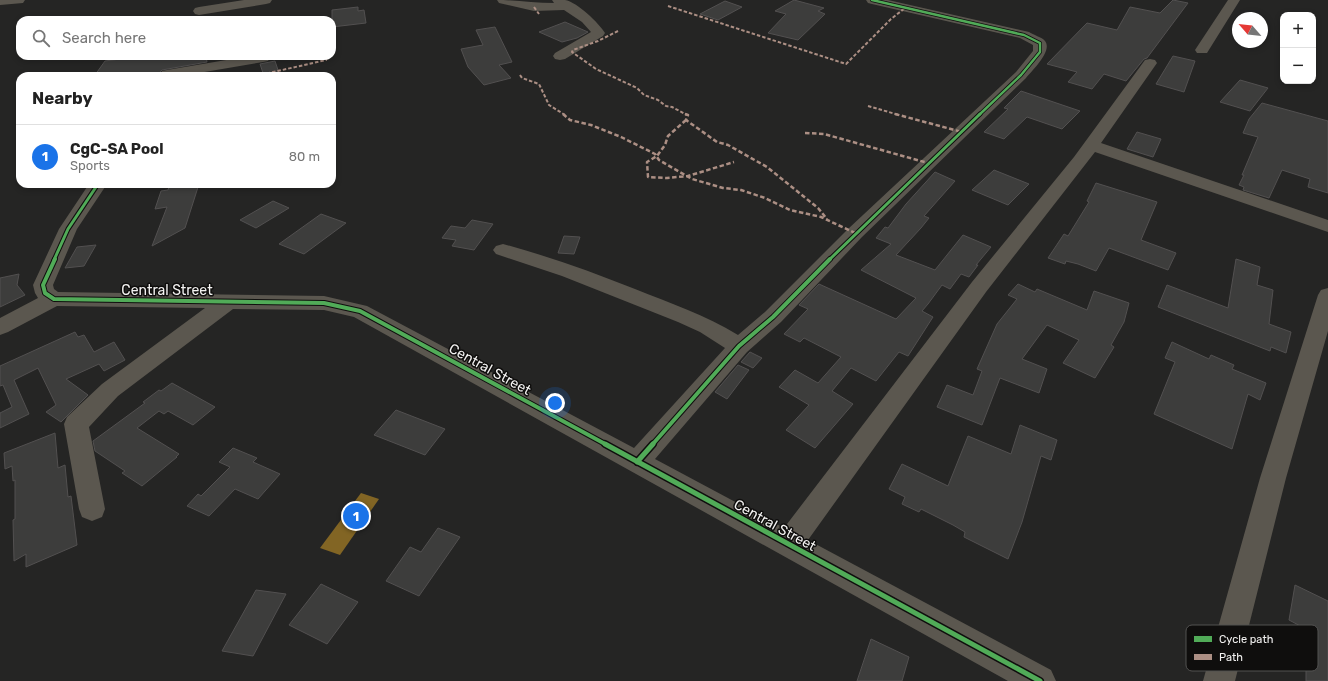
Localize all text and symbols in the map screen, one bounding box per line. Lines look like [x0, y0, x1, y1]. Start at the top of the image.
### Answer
north arrow [1232, 12, 1268, 48]
map controls [1280, 12, 1316, 84]
button: + [1280, 12, 1316, 48]
search box [16, 16, 336, 60]
icon: search [30, 27, 52, 49]
text: Search here [62, 29, 146, 47]
button: − [1280, 48, 1316, 84]
text: Nearby [32, 88, 93, 108]
text: CgC-SA Pool [70, 140, 164, 158]
text: 1 [42, 149, 48, 164]
text: 80 m [289, 149, 320, 164]
text: Sports [70, 158, 110, 173]
street label: Central Street [121, 282, 213, 299]
street label: Central Street [446, 340, 534, 399]
your location [545, 393, 565, 413]
street label: Central Street [731, 496, 819, 555]
pin: 1 [343, 501, 369, 531]
legend [1186, 625, 1318, 671]
text: Cycle path [1219, 633, 1273, 646]
text: Path [1219, 651, 1243, 664]

